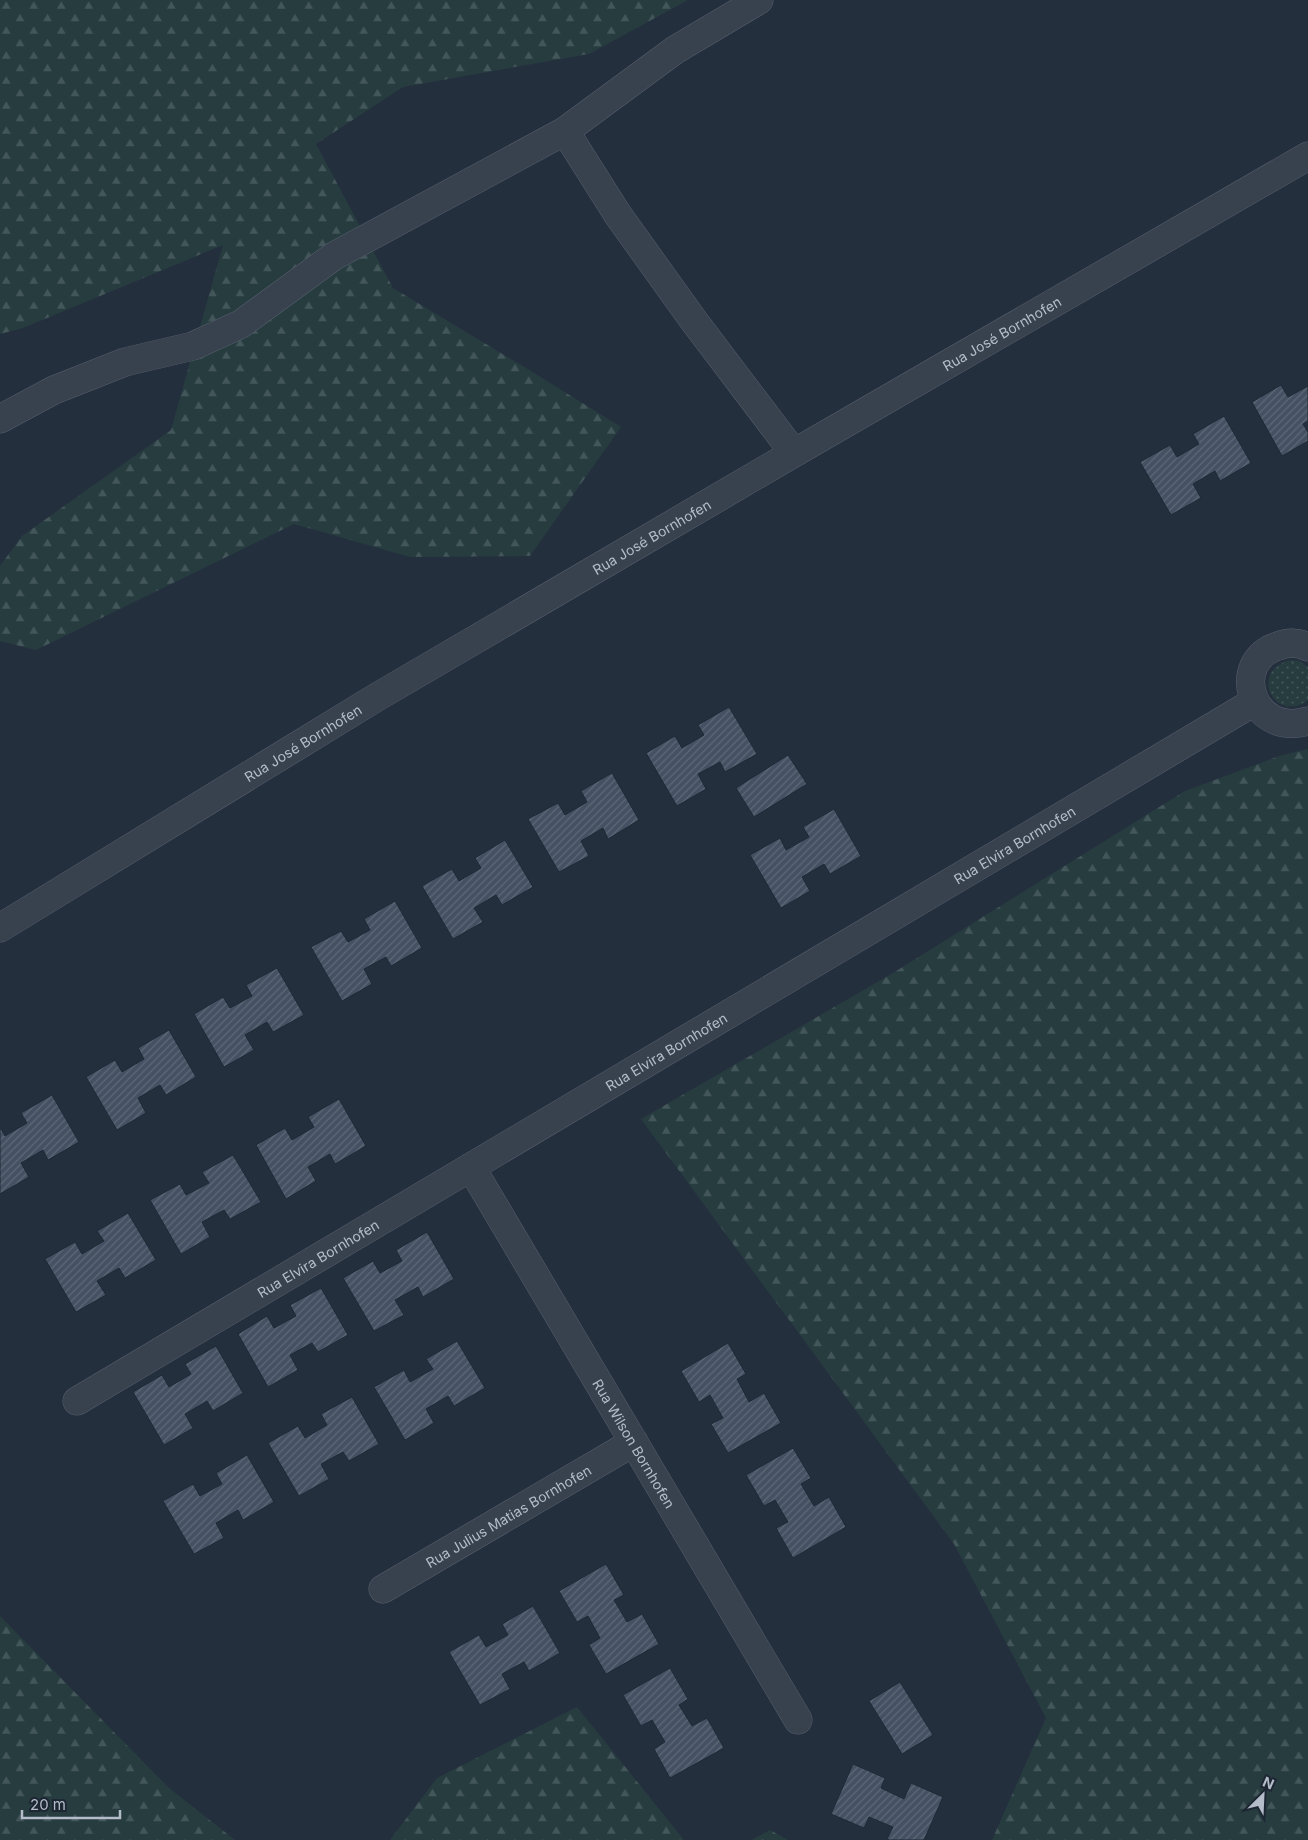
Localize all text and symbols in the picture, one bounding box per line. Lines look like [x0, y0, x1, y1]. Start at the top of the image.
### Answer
street label: Rua José Bornhofen [939, 292, 1064, 374]
street label: Rua José Bornhofen [589, 495, 714, 578]
street label: Rua José Bornhofen [241, 700, 364, 785]
street label: Rua Elvira Bornhofen [950, 802, 1078, 887]
street label: Rua Elvira Bornhofen [602, 1009, 730, 1094]
street label: Rua Elvira Bornhofen [254, 1215, 382, 1301]
street label: Rua Wilson Bornhofen [590, 1376, 679, 1511]
street label: Rua Julius Matias Bornhofen [422, 1461, 594, 1571]
north arrow [1238, 1770, 1288, 1820]
text: N [1260, 1773, 1277, 1793]
scale bar [22, 1788, 120, 1820]
text: 20 m [30, 1795, 66, 1814]

